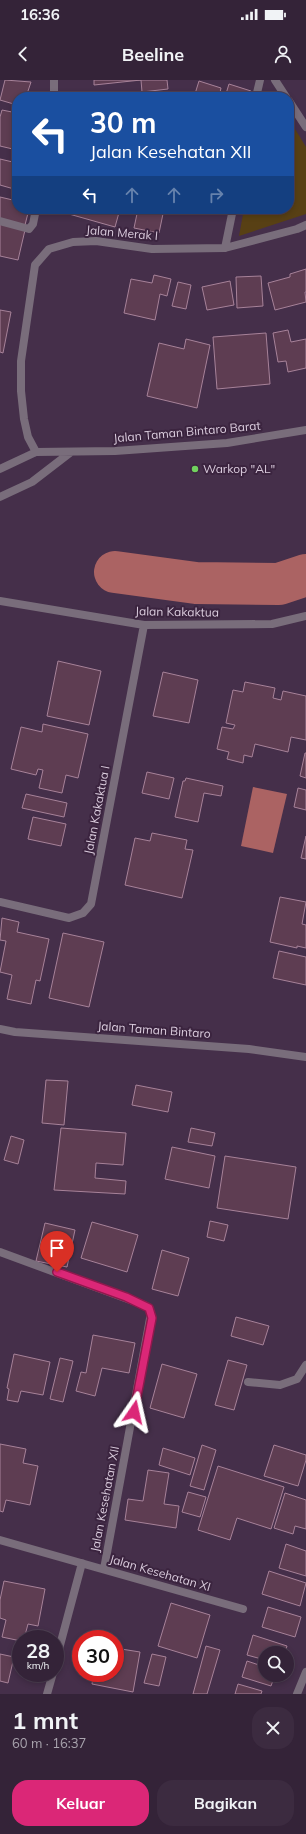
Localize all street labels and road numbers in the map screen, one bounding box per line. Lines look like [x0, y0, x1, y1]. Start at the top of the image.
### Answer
street label: Jalan Merak I [85, 222, 159, 243]
street label: Jalan Taman Bintaro Barat [113, 418, 261, 445]
street label: Jalan Kakaktua [135, 603, 219, 620]
street label: Jalan Kakaktua I [81, 764, 112, 856]
street label: Jalan Taman Bintaro [97, 1018, 211, 1041]
street label: Jalan Kesehatan XII [87, 1445, 122, 1553]
street label: Jalan Kesehatan XI [108, 1551, 212, 1594]

